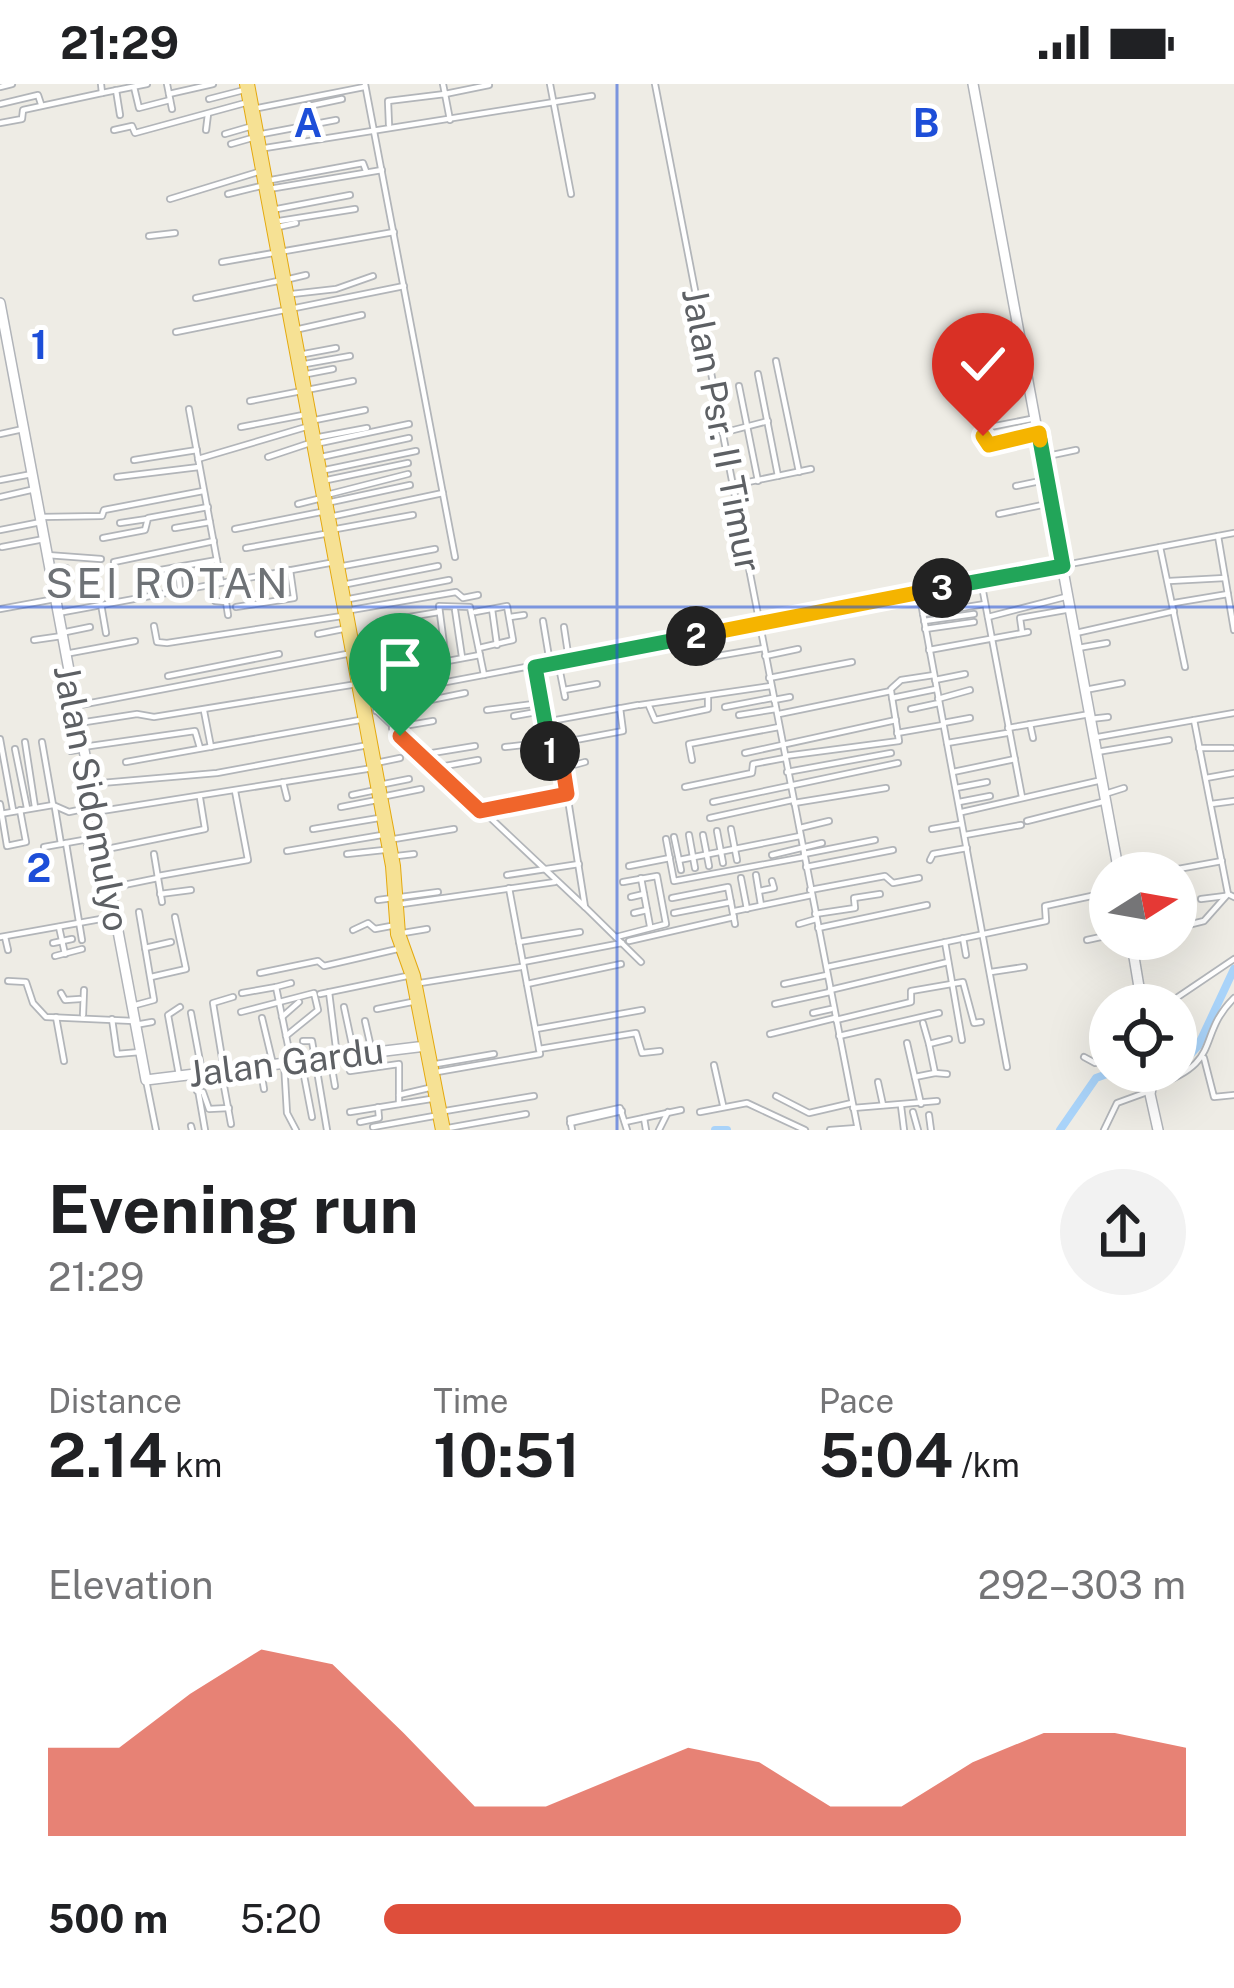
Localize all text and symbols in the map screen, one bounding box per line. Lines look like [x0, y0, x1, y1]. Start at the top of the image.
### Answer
text: 21:29 [60, 16, 179, 69]
text: A [294, 100, 322, 146]
text: B [913, 100, 939, 146]
street label: Jalan Psr. II Timur [674, 284, 770, 576]
pin [932, 313, 1034, 436]
text: 1 [31, 322, 47, 368]
icon: check [950, 331, 1016, 397]
district label: SEI ROTAN [45, 558, 291, 607]
pin: 3 [912, 558, 972, 618]
text: 3 [931, 569, 953, 607]
pin: 2 [666, 606, 726, 666]
pin [349, 613, 451, 736]
text: 2 [686, 617, 706, 655]
icon: arrive [367, 631, 433, 697]
street label: Jalan Sidomulyo [46, 661, 138, 935]
pin: 1 [520, 721, 580, 781]
text: 1 [543, 732, 557, 770]
text: 2 [27, 845, 51, 891]
north arrow [1089, 852, 1197, 960]
map controls [1089, 852, 1197, 1092]
button: locate [1089, 984, 1197, 1092]
street label: Jalan Gardu [186, 1029, 386, 1095]
button: share [1060, 1169, 1186, 1295]
text: Evening run [48, 1170, 419, 1248]
text: 21:29 [48, 1254, 144, 1300]
text: Distance [48, 1382, 182, 1420]
text: Time [433, 1382, 509, 1420]
text: Pace [819, 1382, 894, 1420]
text: 2.14 [48, 1420, 167, 1491]
text: 10:51 [433, 1420, 580, 1491]
text: 5:04 [819, 1420, 953, 1491]
text: km [167, 1446, 222, 1484]
text: /km [953, 1446, 1020, 1484]
text: Elevation [48, 1562, 214, 1608]
text: 292–303 m [978, 1562, 1186, 1608]
text: 500 m [48, 1896, 168, 1942]
text: 5:20 [240, 1896, 322, 1942]

